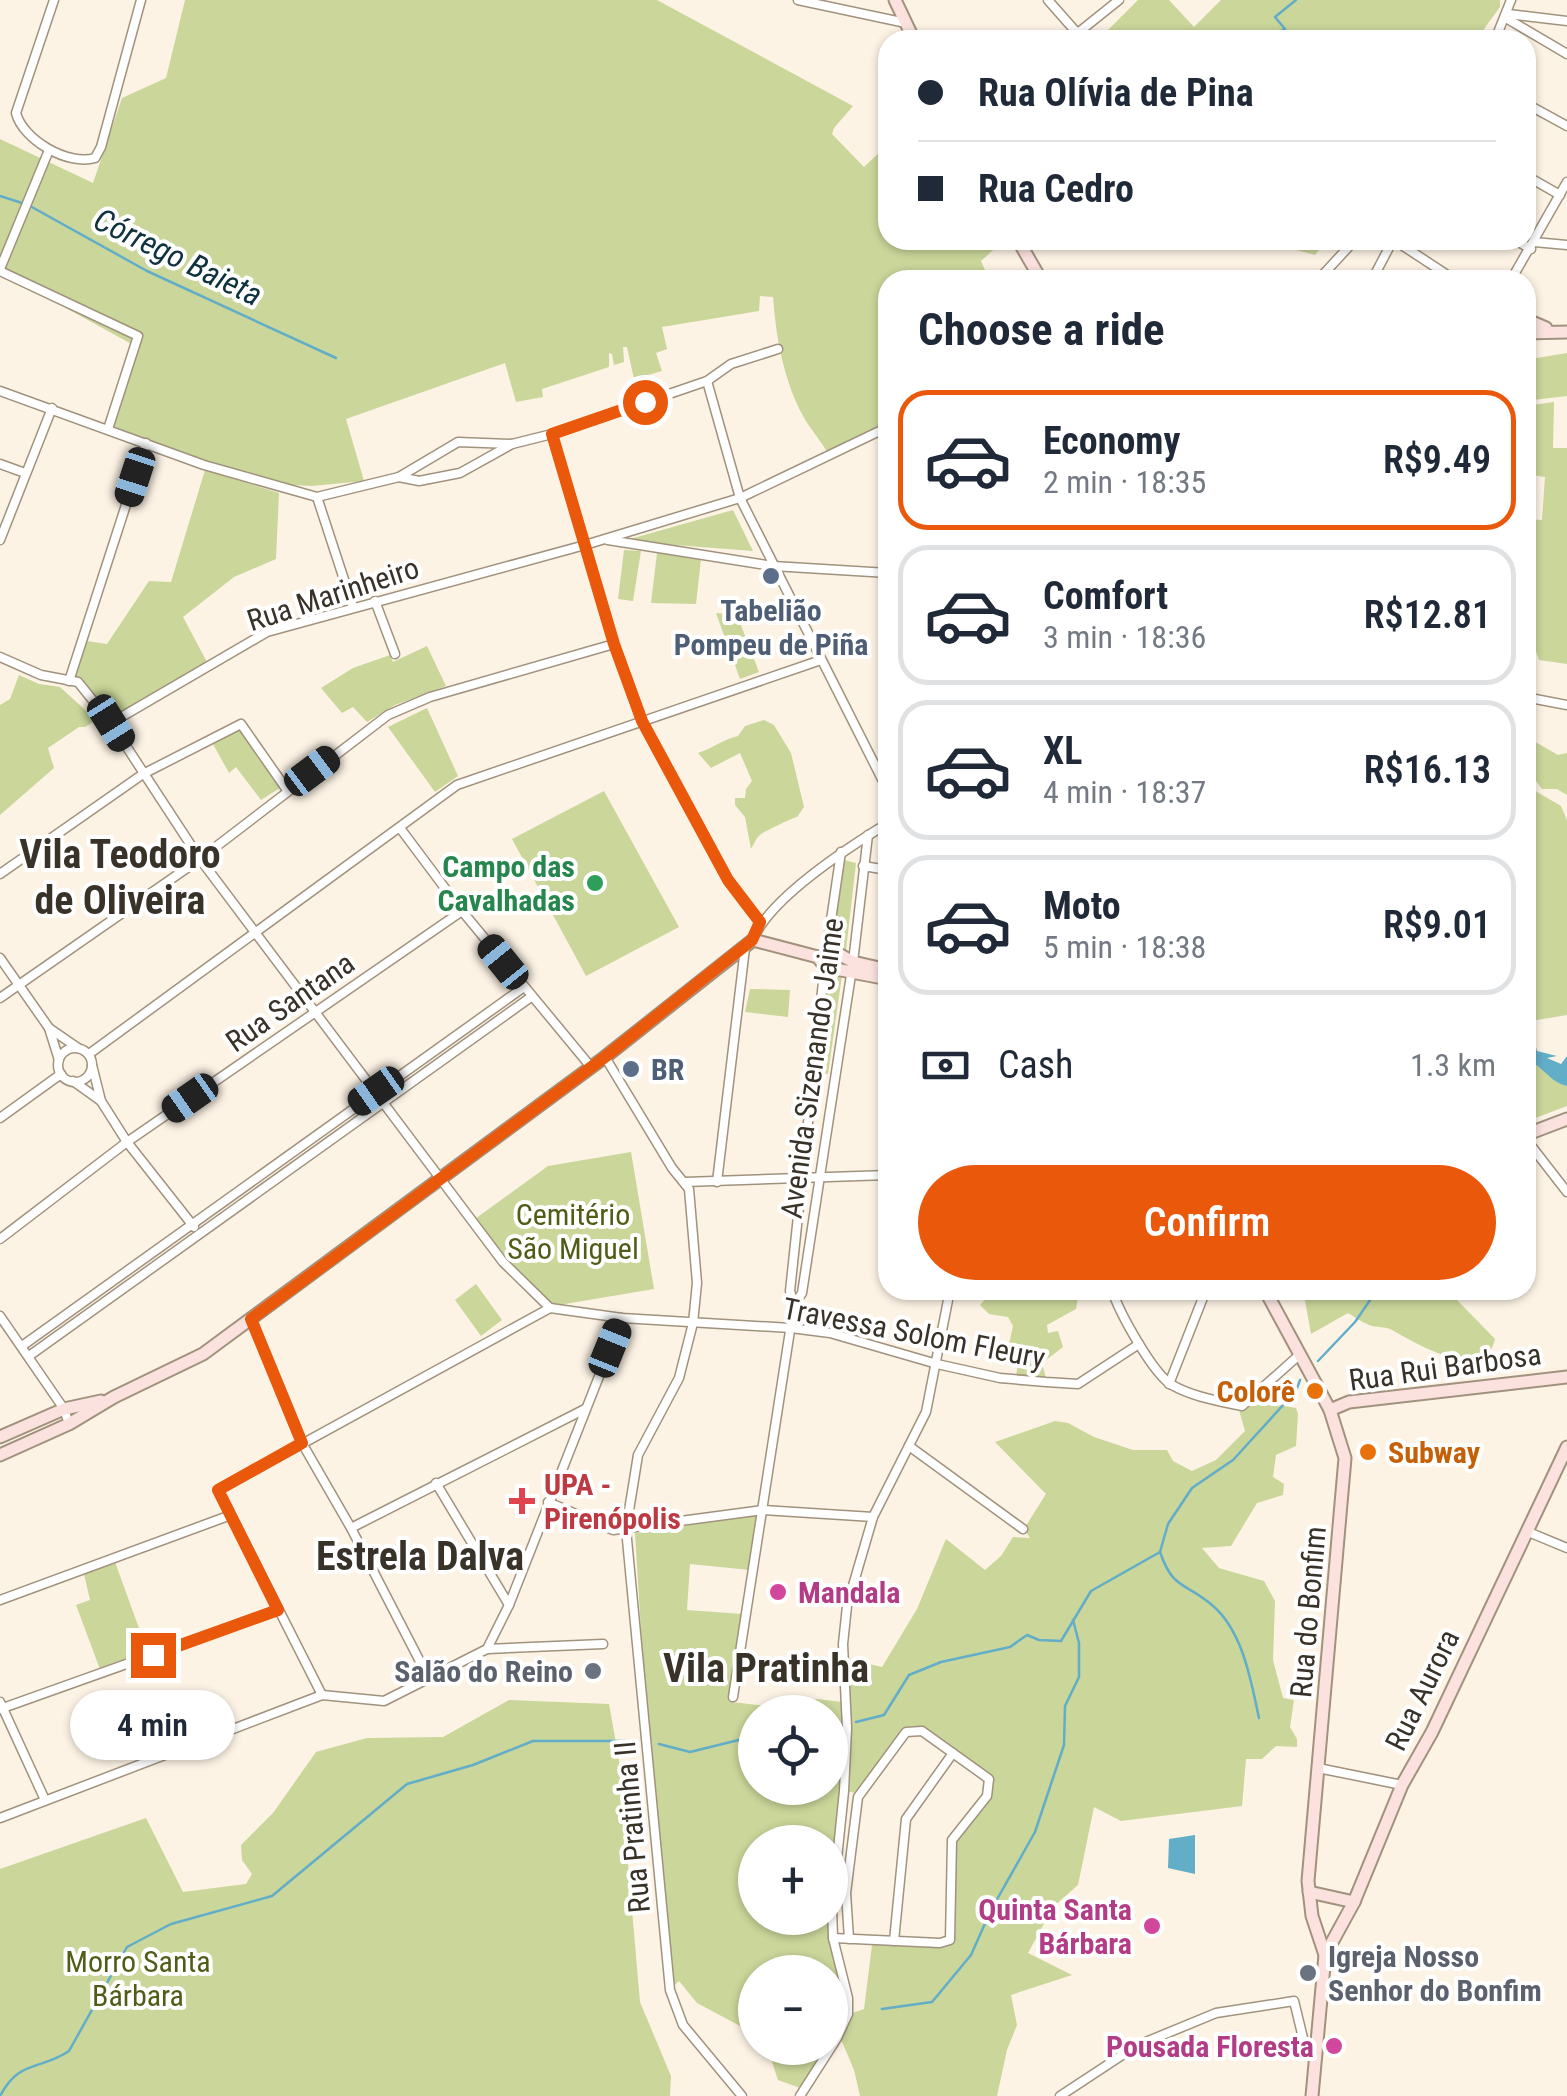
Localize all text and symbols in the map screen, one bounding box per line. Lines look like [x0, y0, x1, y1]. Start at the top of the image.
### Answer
text: Rua Olívia de Pina [978, 71, 1254, 115]
text: Rua Cedro [978, 167, 1134, 211]
water label: Córrego Baieta [88, 200, 268, 314]
text: Choose a ride [918, 303, 1165, 356]
route start [623, 380, 668, 425]
icon: car [923, 415, 1013, 505]
text: Economy [1043, 419, 1180, 463]
text: R$9.49 [1383, 438, 1491, 482]
car [111, 444, 159, 510]
text: 2 min · 18:35 [1043, 463, 1206, 501]
street label: Rua Marinheiro [243, 550, 423, 638]
marker: Tabelião Pompeu de Piña [760, 565, 782, 587]
icon: car [923, 570, 1013, 660]
text: Comfort [1043, 574, 1168, 618]
place label: Tabelião Pompeu de Piña [674, 593, 868, 662]
text: R$12.81 [1364, 593, 1491, 637]
text: 3 min · 18:36 [1043, 618, 1206, 656]
car [82, 690, 140, 756]
icon: car [923, 725, 1013, 815]
text: XL [1043, 729, 1082, 773]
car [279, 741, 345, 801]
text: R$16.13 [1364, 748, 1491, 792]
text: 4 min · 18:37 [1043, 773, 1206, 811]
district label: Vila Teodoro de Oliveira [19, 831, 221, 924]
place label: Campo das Cavalhadas [438, 849, 575, 918]
marker: Campo das Cavalhadas [584, 872, 606, 894]
icon: car [923, 880, 1013, 970]
text: Moto [1043, 884, 1121, 928]
text: R$9.01 [1383, 903, 1491, 947]
street label: Avenida Sizenando Jaime [774, 916, 850, 1220]
text: 5 min · 18:38 [1043, 928, 1206, 966]
car [472, 929, 534, 995]
street label: Rua Santana [219, 945, 361, 1059]
icon: cash [918, 1038, 973, 1093]
text: Cash [998, 1043, 1073, 1087]
text: 1.3 km [1410, 1046, 1496, 1084]
place label: BR [651, 1052, 685, 1087]
marker: BR [620, 1058, 642, 1080]
car [343, 1062, 409, 1120]
car [157, 1069, 223, 1127]
button: Confirm [918, 1165, 1496, 1280]
park label: Cemitério São Miguel [507, 1197, 639, 1266]
street label: Travessa Solom Fleury [780, 1290, 1048, 1376]
car [585, 1315, 635, 1381]
street label: Rua Rui Barbosa [1347, 1336, 1543, 1398]
place label: Colorê [1216, 1374, 1295, 1409]
marker: Colorê [1304, 1380, 1326, 1402]
place label: Subway [1388, 1435, 1481, 1470]
marker: Subway [1357, 1441, 1379, 1463]
place label: UPA - Pirenópolis [544, 1467, 681, 1536]
marker: UPA - Pirenópolis [509, 1488, 535, 1514]
street label: Rua do Bonfim [1283, 1525, 1333, 1699]
district label: Estrela Dalva [316, 1533, 524, 1580]
place label: Mandala [798, 1575, 900, 1610]
marker: Mandala [767, 1581, 789, 1603]
street label: Rua Aurora [1378, 1624, 1466, 1756]
route end [131, 1633, 176, 1678]
district label: Vila Pratinha [663, 1645, 869, 1692]
place label: Salão do Reino [394, 1654, 573, 1689]
marker: Salão do Reino [582, 1660, 604, 1682]
callout: 4 min [70, 1690, 236, 1760]
map controls [738, 1695, 848, 2065]
button: locate [738, 1695, 848, 1805]
text: 4 min [117, 1706, 188, 1744]
street label: Rua Pratinha II [607, 1740, 657, 1914]
button: + [738, 1825, 848, 1935]
place label: Quinta Santa Bárbara [978, 1892, 1132, 1961]
marker: Quinta Santa Bárbara [1141, 1915, 1163, 1937]
place label: Igreja Nosso Senhor do Bonfim [1328, 1939, 1542, 2008]
park label: Morro Santa Bárbara [65, 1944, 211, 2013]
button: − [738, 1955, 848, 2065]
marker: Igreja Nosso Senhor do Bonfim [1297, 1962, 1319, 1984]
place label: Pousada Floresta [1106, 2029, 1314, 2064]
marker: Pousada Floresta [1323, 2035, 1345, 2057]

